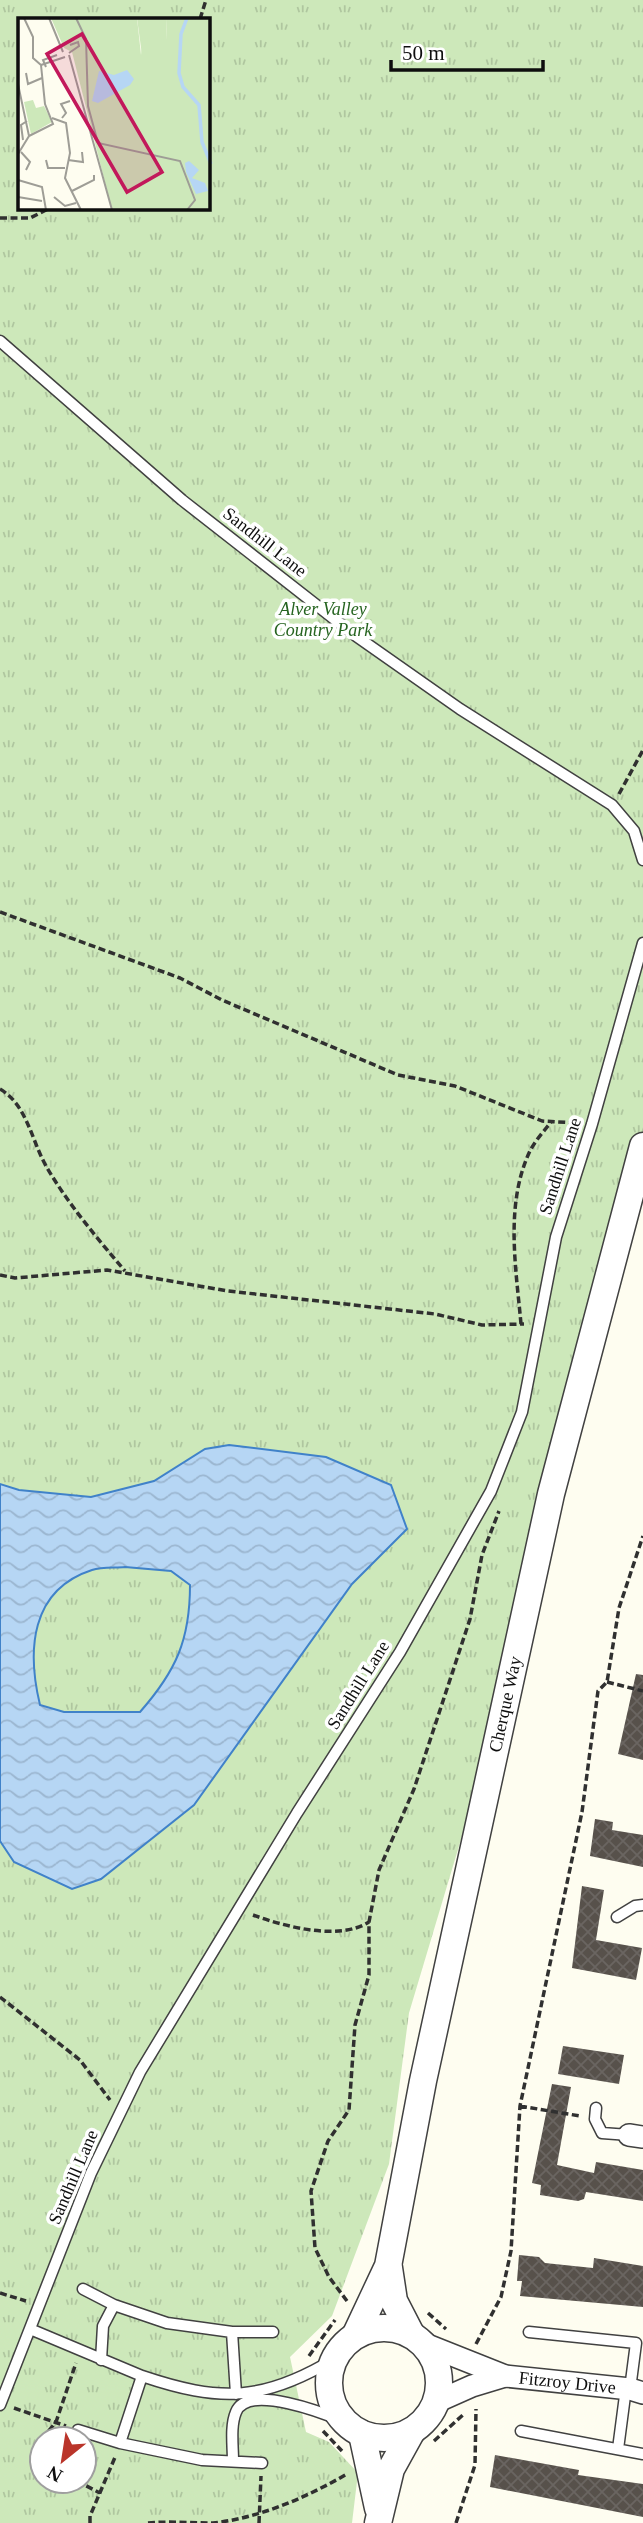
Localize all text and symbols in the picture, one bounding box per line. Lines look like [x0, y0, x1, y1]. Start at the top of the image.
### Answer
inset map [18, 18, 210, 210]
scale bar [391, 28, 543, 72]
text: 50 m [402, 41, 445, 65]
street label: Sandhill Lane [219, 503, 311, 581]
park label: Alver Valley Country Park [274, 599, 373, 640]
street label: Sandhill Lane [535, 1115, 585, 1217]
street label: Sandhill Lane [323, 1637, 393, 1733]
street label: Cherque Way [485, 1654, 525, 1754]
street label: Sandhill Lane [44, 2127, 102, 2227]
street label: Fitzroy Drive [518, 2367, 617, 2397]
north arrow [28, 2425, 98, 2495]
text: N [43, 2462, 66, 2487]

